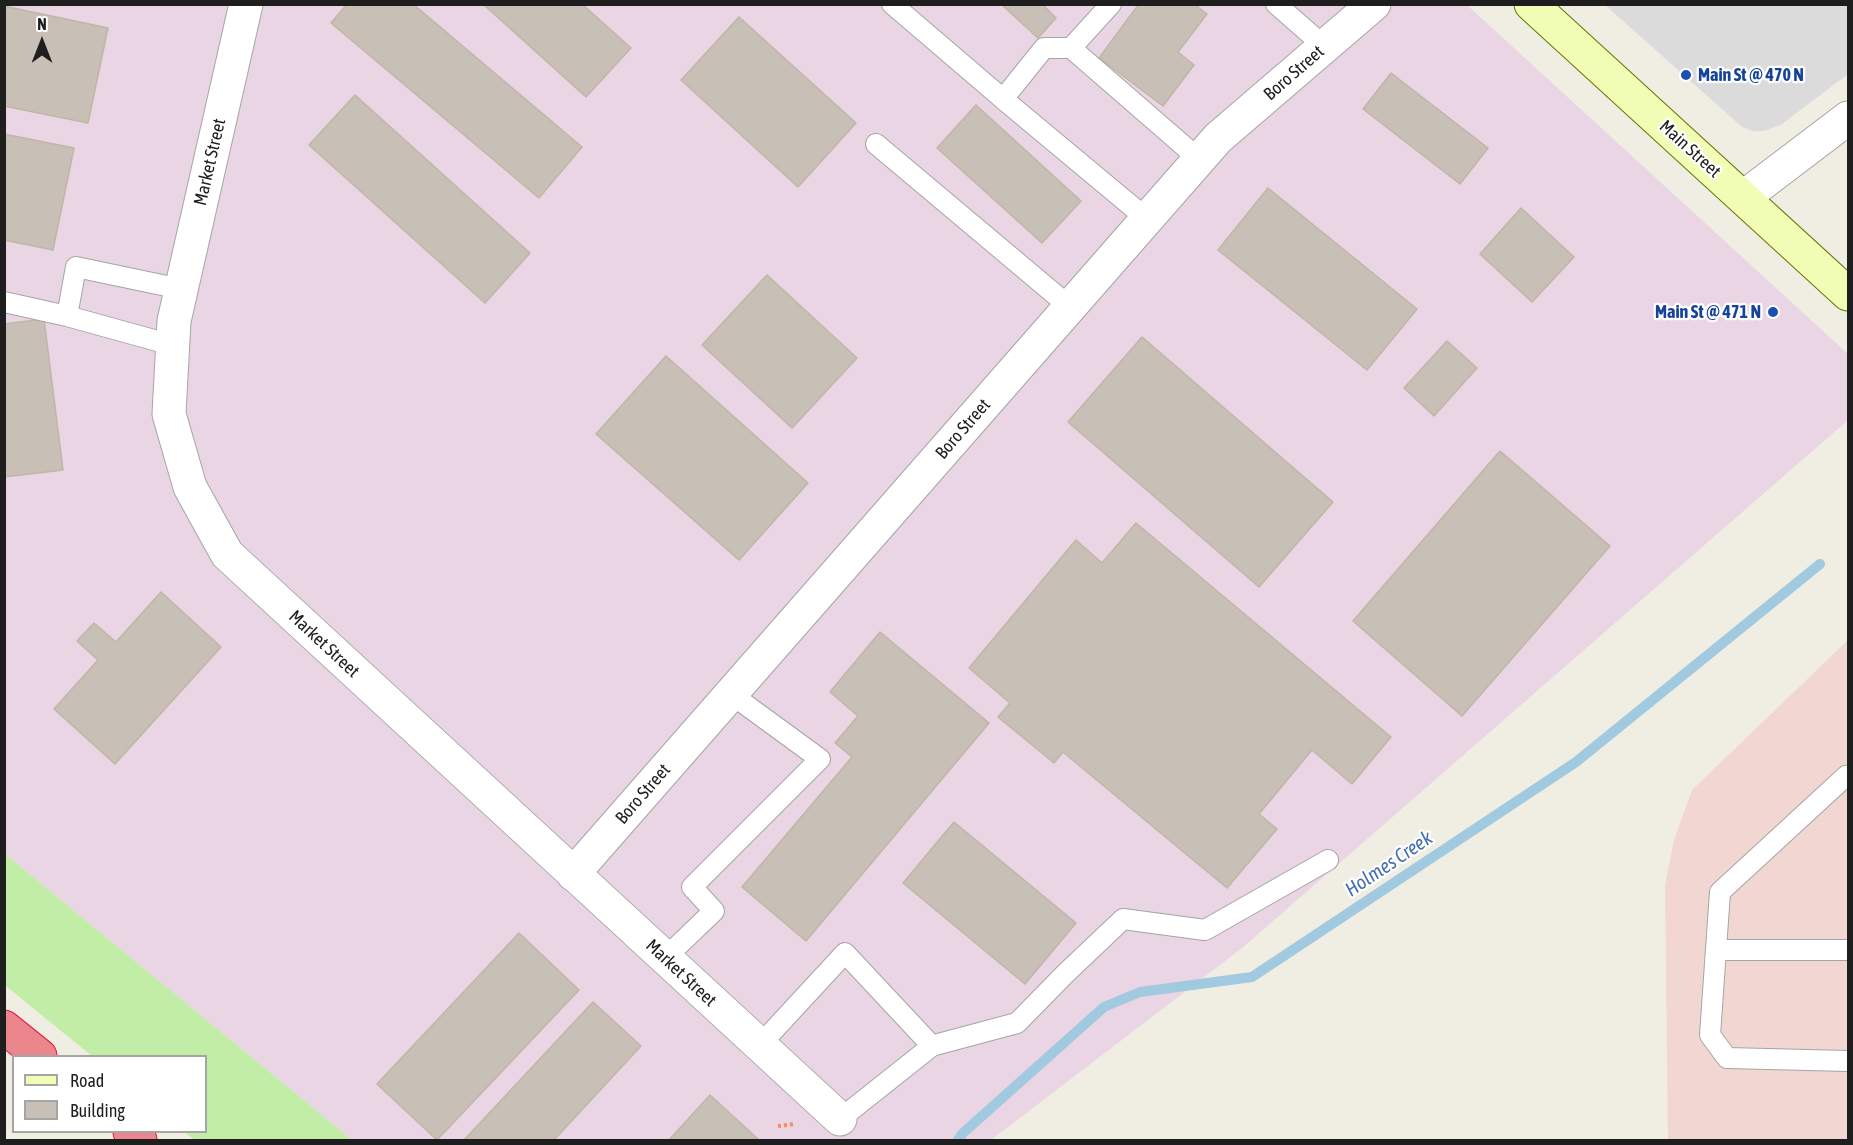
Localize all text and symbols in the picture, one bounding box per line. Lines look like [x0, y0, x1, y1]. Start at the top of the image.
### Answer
north arrow [12, 12, 72, 72]
text: N [37, 15, 47, 33]
street label: Boro Street [1259, 41, 1329, 105]
place label: Main St @ 470 N [1698, 64, 1804, 86]
marker: Main St @ 470 N [1679, 68, 1693, 82]
street label: Market Street [190, 116, 230, 208]
street label: Main Street [1655, 116, 1725, 182]
place label: Main St @ 471 N [1655, 301, 1761, 323]
marker: Main St @ 471 N [1766, 305, 1780, 319]
street label: Boro Street [931, 394, 995, 464]
street label: Market Street [284, 606, 364, 682]
street label: Boro Street [611, 759, 675, 829]
water label: Holmes Creek [1341, 826, 1437, 902]
street label: Market Street [641, 935, 721, 1011]
legend [12, 1055, 207, 1133]
text: Road [70, 1070, 104, 1091]
text: Building [70, 1100, 125, 1121]

